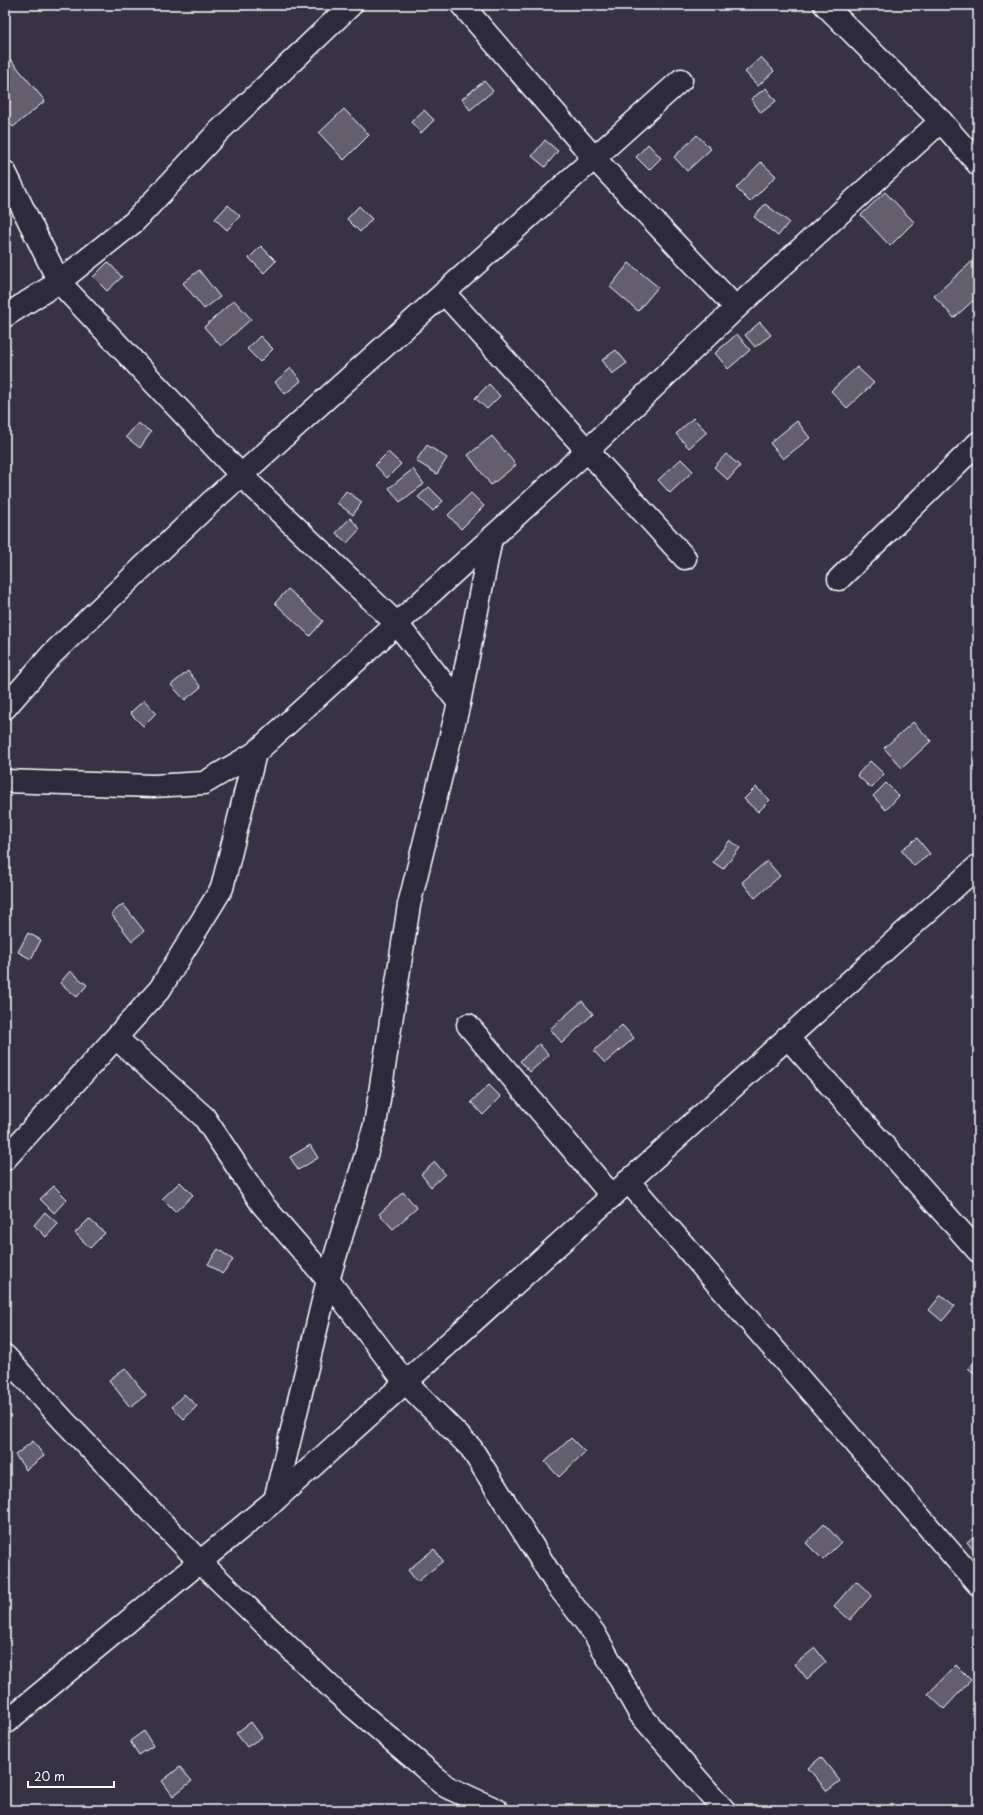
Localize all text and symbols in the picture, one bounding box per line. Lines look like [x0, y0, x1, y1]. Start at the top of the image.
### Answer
scale bar [28, 1763, 114, 1789]
text: 20 m [34, 1767, 65, 1785]

